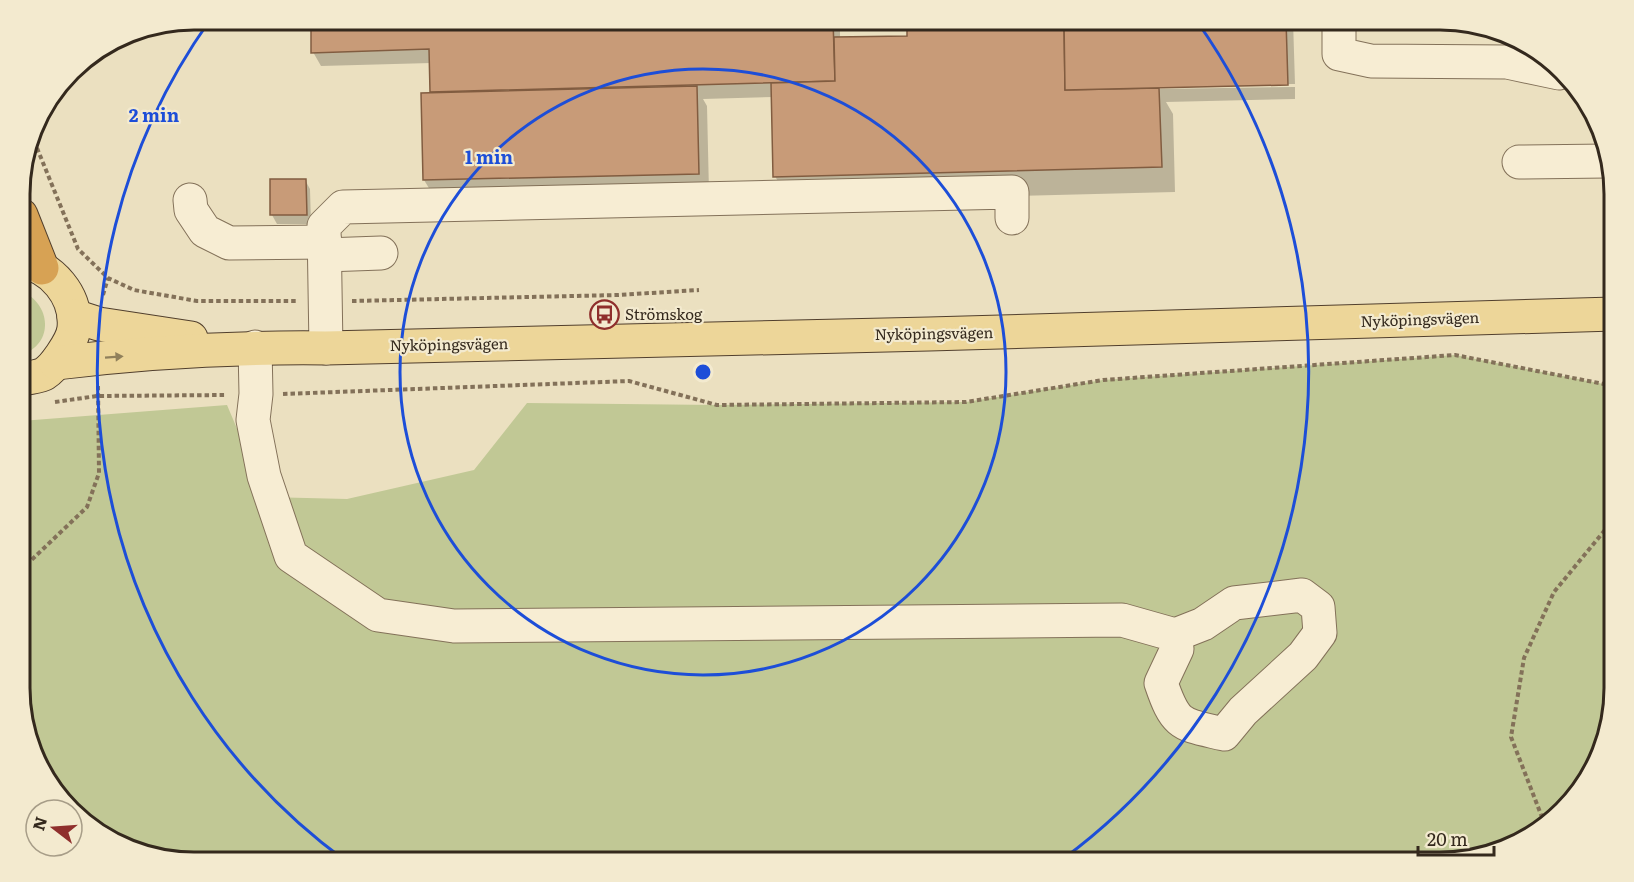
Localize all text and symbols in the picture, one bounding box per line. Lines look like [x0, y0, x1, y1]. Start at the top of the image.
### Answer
text: 2 min [129, 101, 180, 128]
text: 1 min [465, 143, 514, 170]
bus stop icon: Strömskog [588, 299, 620, 331]
place label: Strömskog [625, 302, 703, 325]
street label: Nyköpingsvägen [1360, 305, 1480, 332]
street label: Nyköpingsvägen [874, 320, 994, 345]
street label: Nyköpingsvägen [389, 331, 509, 356]
one-way arrow [104, 352, 123, 361]
centre of rings [693, 362, 713, 382]
north arrow [24, 798, 84, 858]
text: N [25, 813, 52, 833]
scale bar [1418, 819, 1494, 857]
text: 20 m [1427, 825, 1468, 852]

